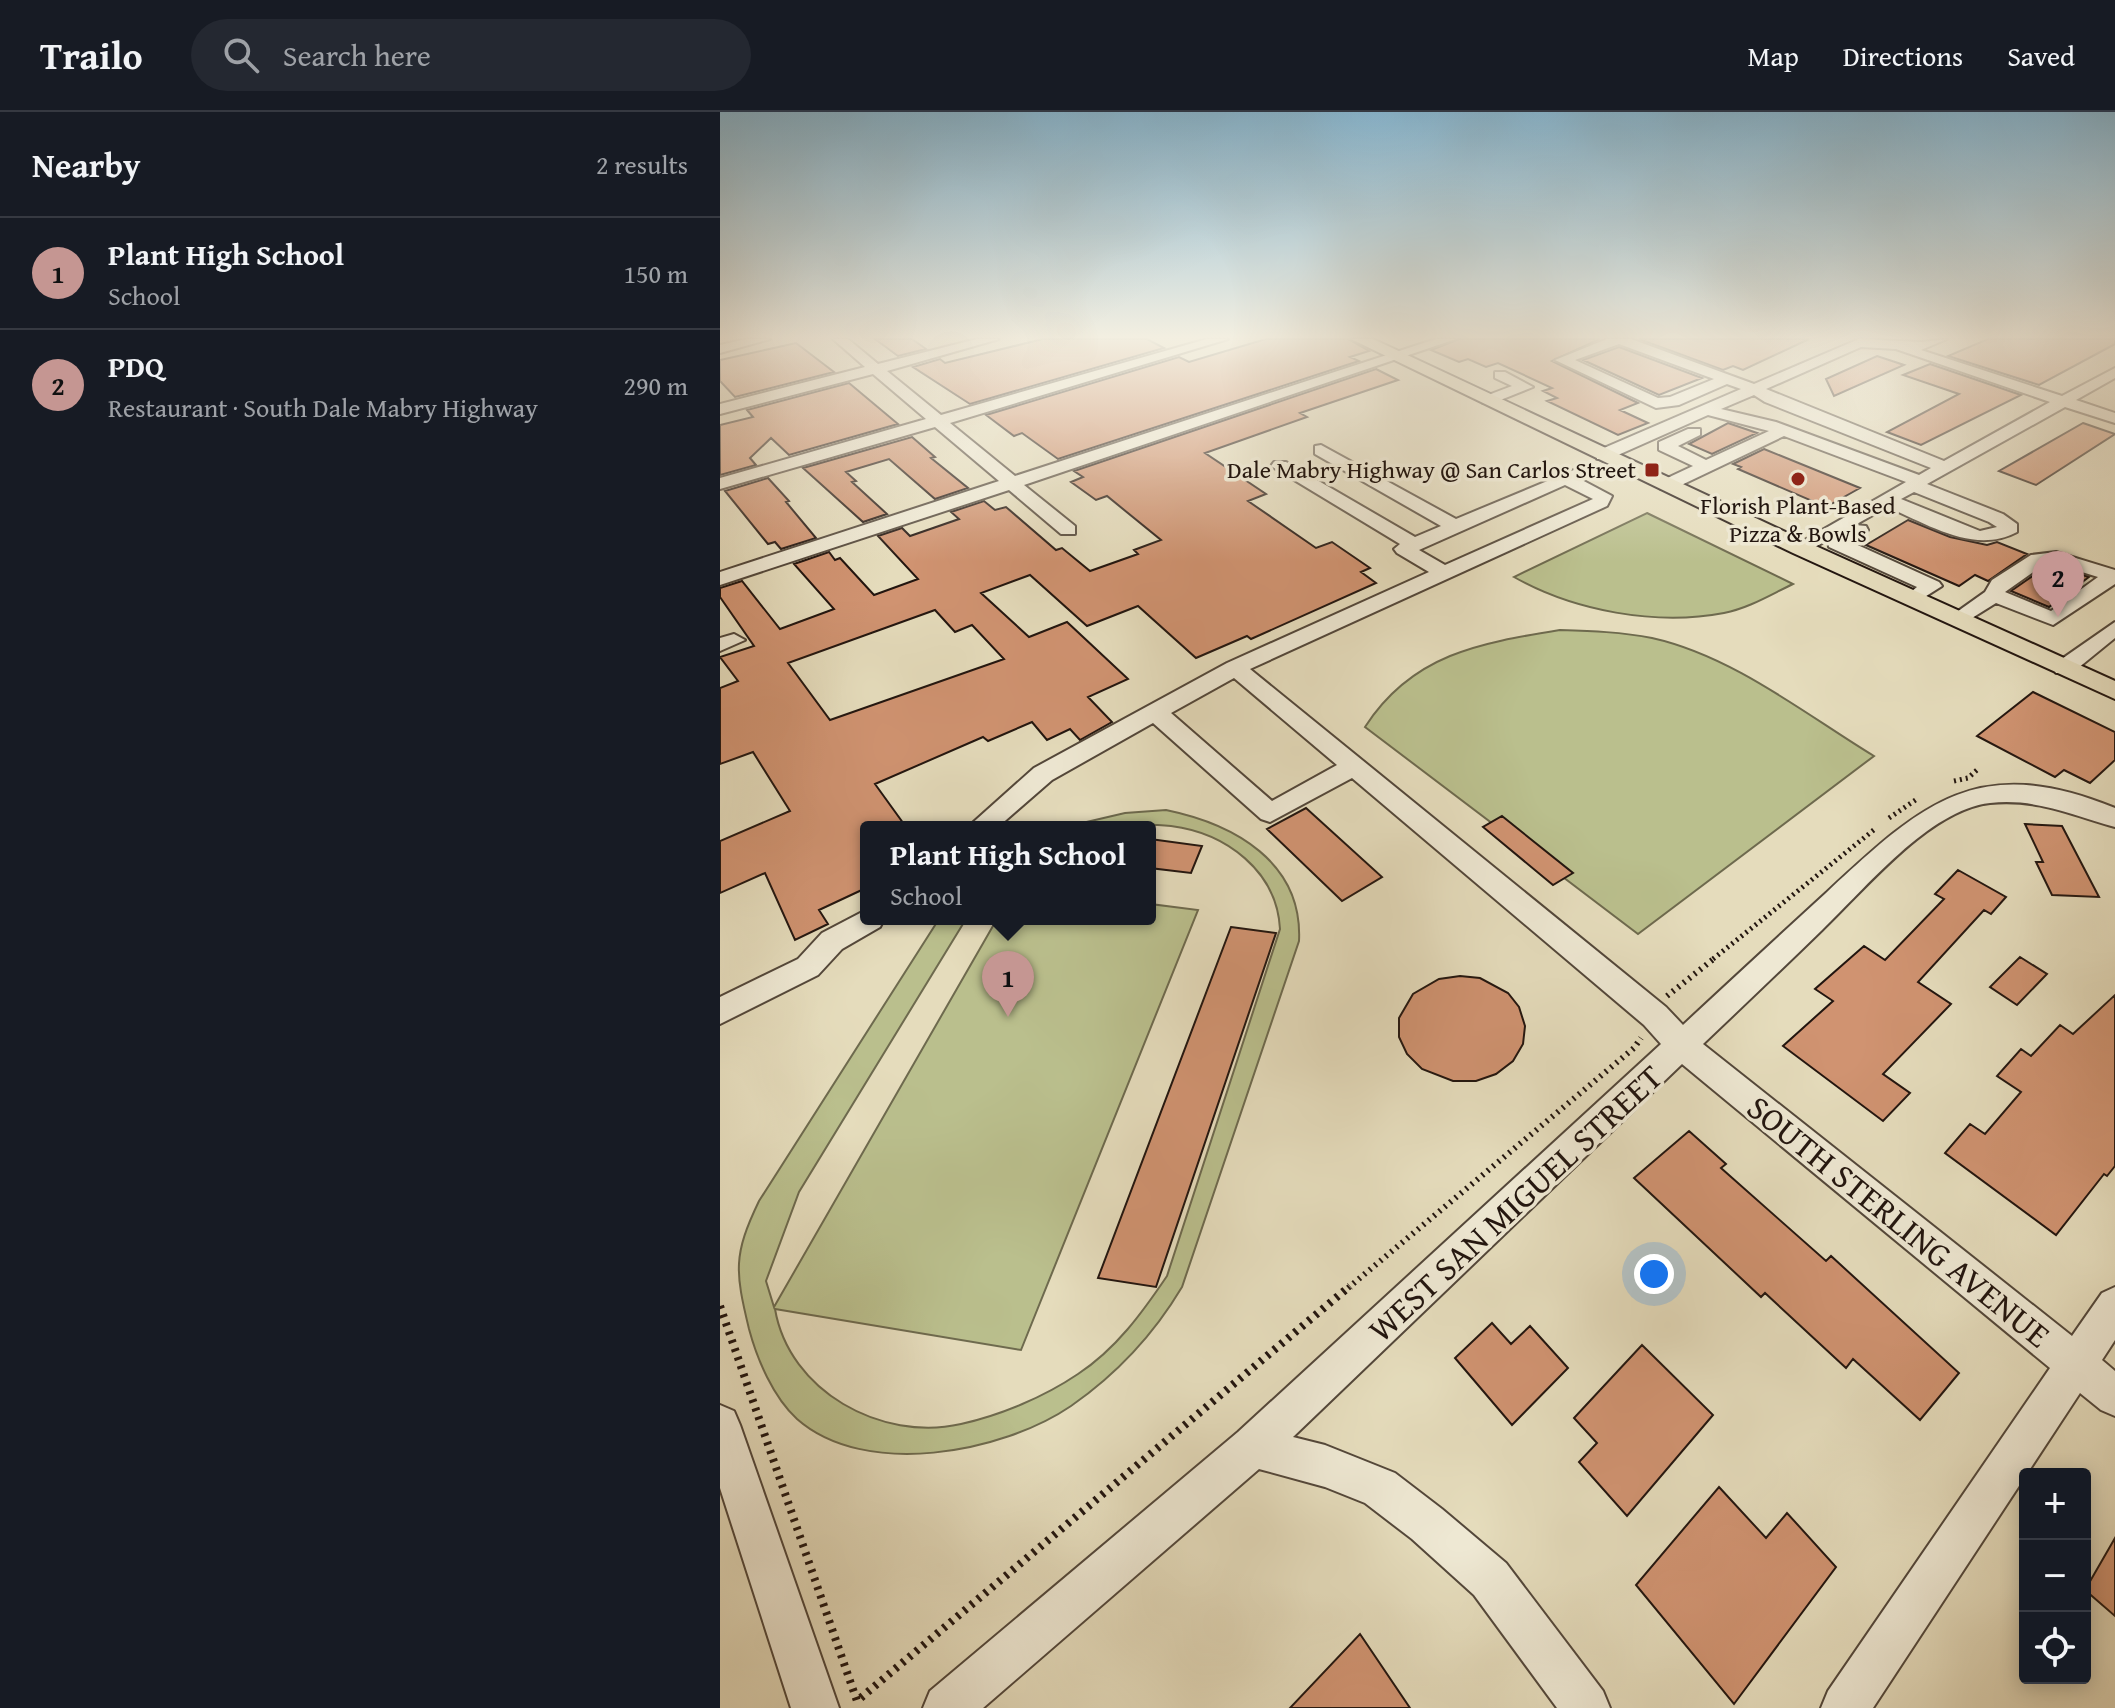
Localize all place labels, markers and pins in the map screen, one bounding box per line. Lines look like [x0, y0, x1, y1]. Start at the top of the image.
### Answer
place label: Dale Mabry Highway @ San Carlos Street [1227, 452, 1637, 487]
marker: Dale Mabry Highway @ San Carlos Street [1643, 461, 1661, 479]
marker: Florish Plant-Based Pizza & Bowls [1789, 470, 1807, 488]
place label: Florish Plant-Based Pizza & Bowls [1700, 488, 1896, 551]
pin: 2 [2032, 551, 2084, 617]
pin: 1 [982, 951, 1034, 1017]

